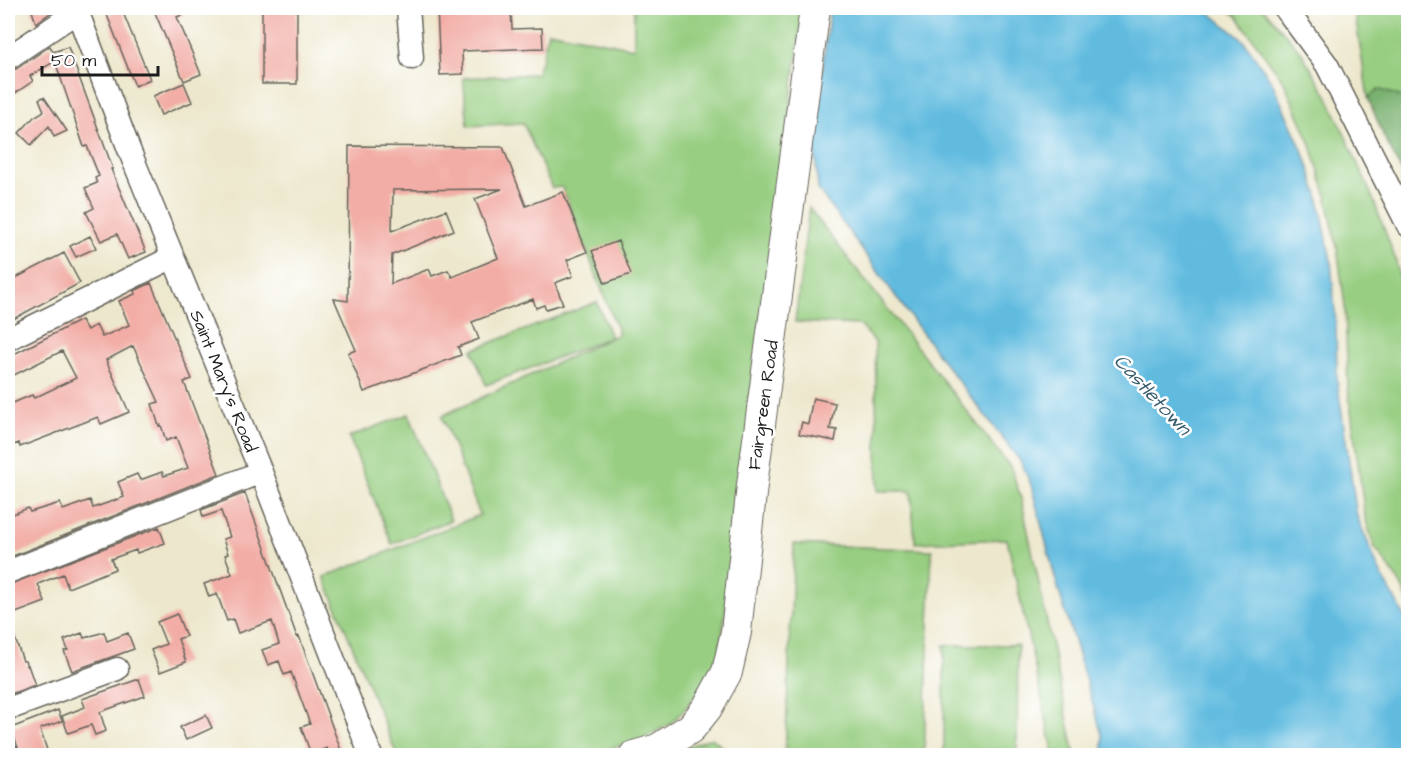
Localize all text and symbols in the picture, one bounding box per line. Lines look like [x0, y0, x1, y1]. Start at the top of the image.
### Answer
scale bar [42, 39, 158, 77]
text: 50 m [51, 48, 96, 73]
street label: Saint Mary's Road [183, 306, 263, 456]
street label: Fairgreen Road [742, 339, 786, 472]
water label: Castletown [1107, 348, 1199, 443]

